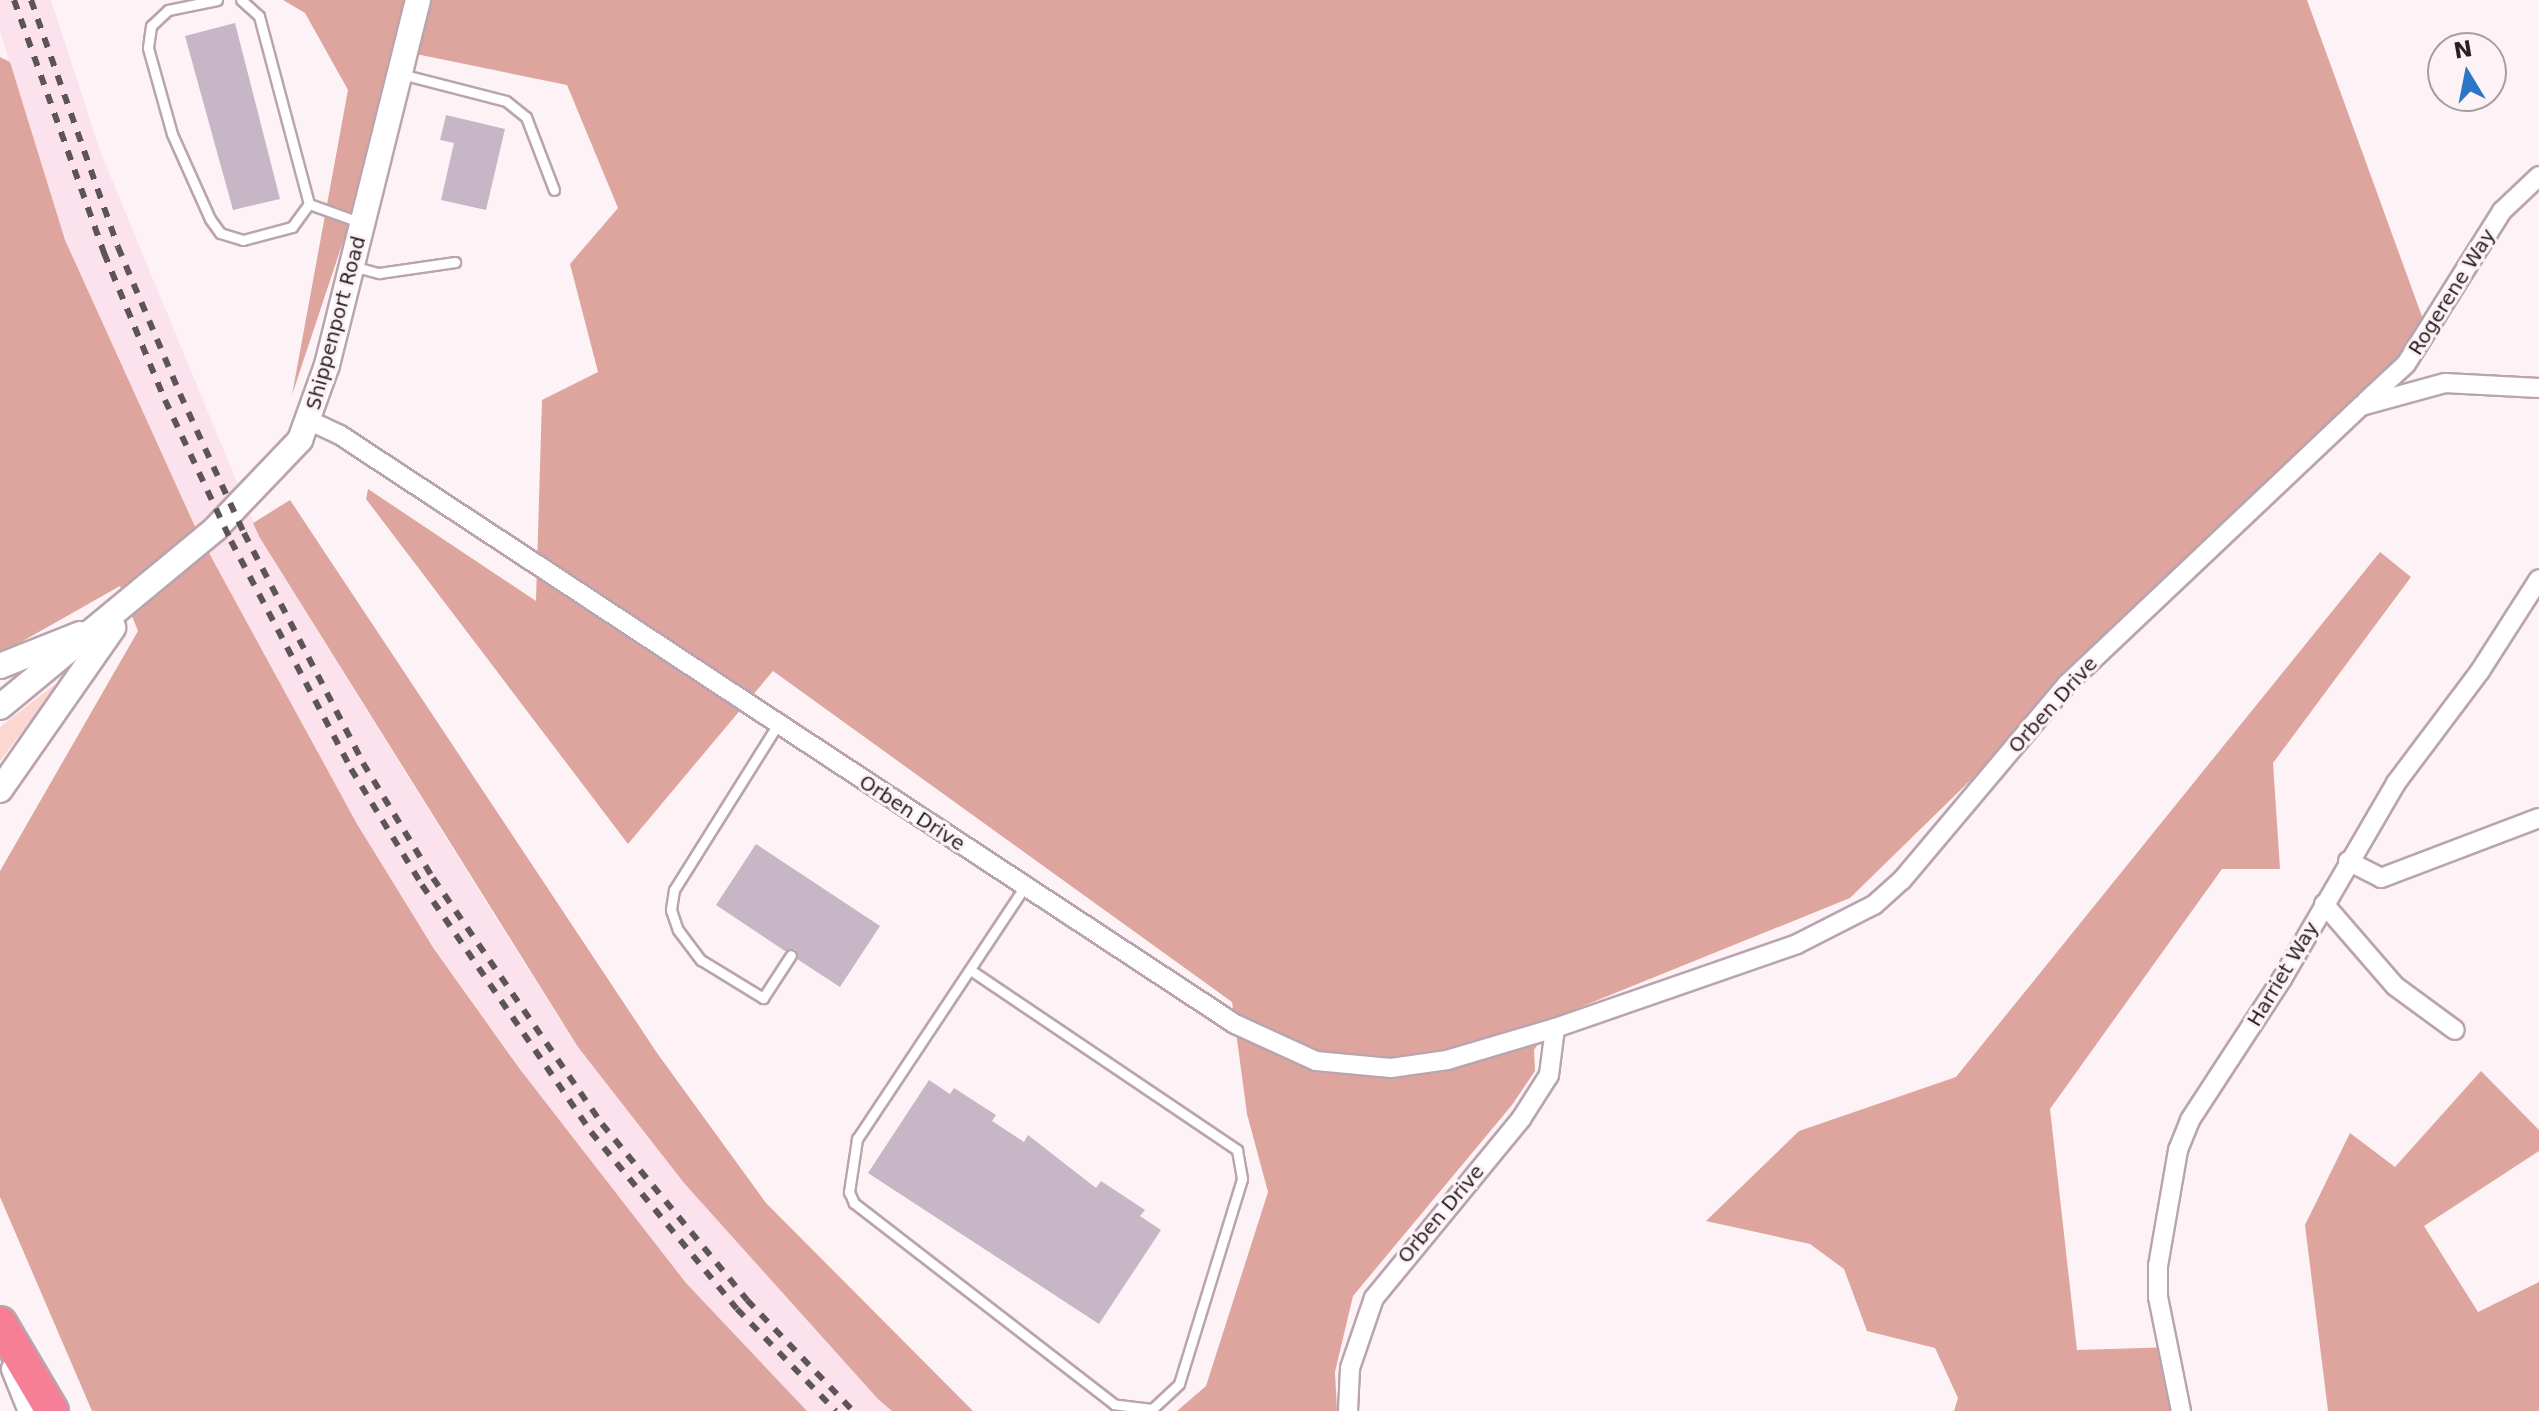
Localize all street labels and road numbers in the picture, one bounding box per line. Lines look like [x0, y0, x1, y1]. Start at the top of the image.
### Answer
street label: Rogerene Way [2404, 224, 2500, 360]
street label: Shippenport Road [301, 234, 371, 412]
street label: Orben Drive [2003, 652, 2103, 758]
street label: Orben Drive [855, 770, 969, 856]
street label: Harriet Way [2242, 917, 2324, 1031]
street label: Orben Drive [1393, 1160, 1489, 1268]

